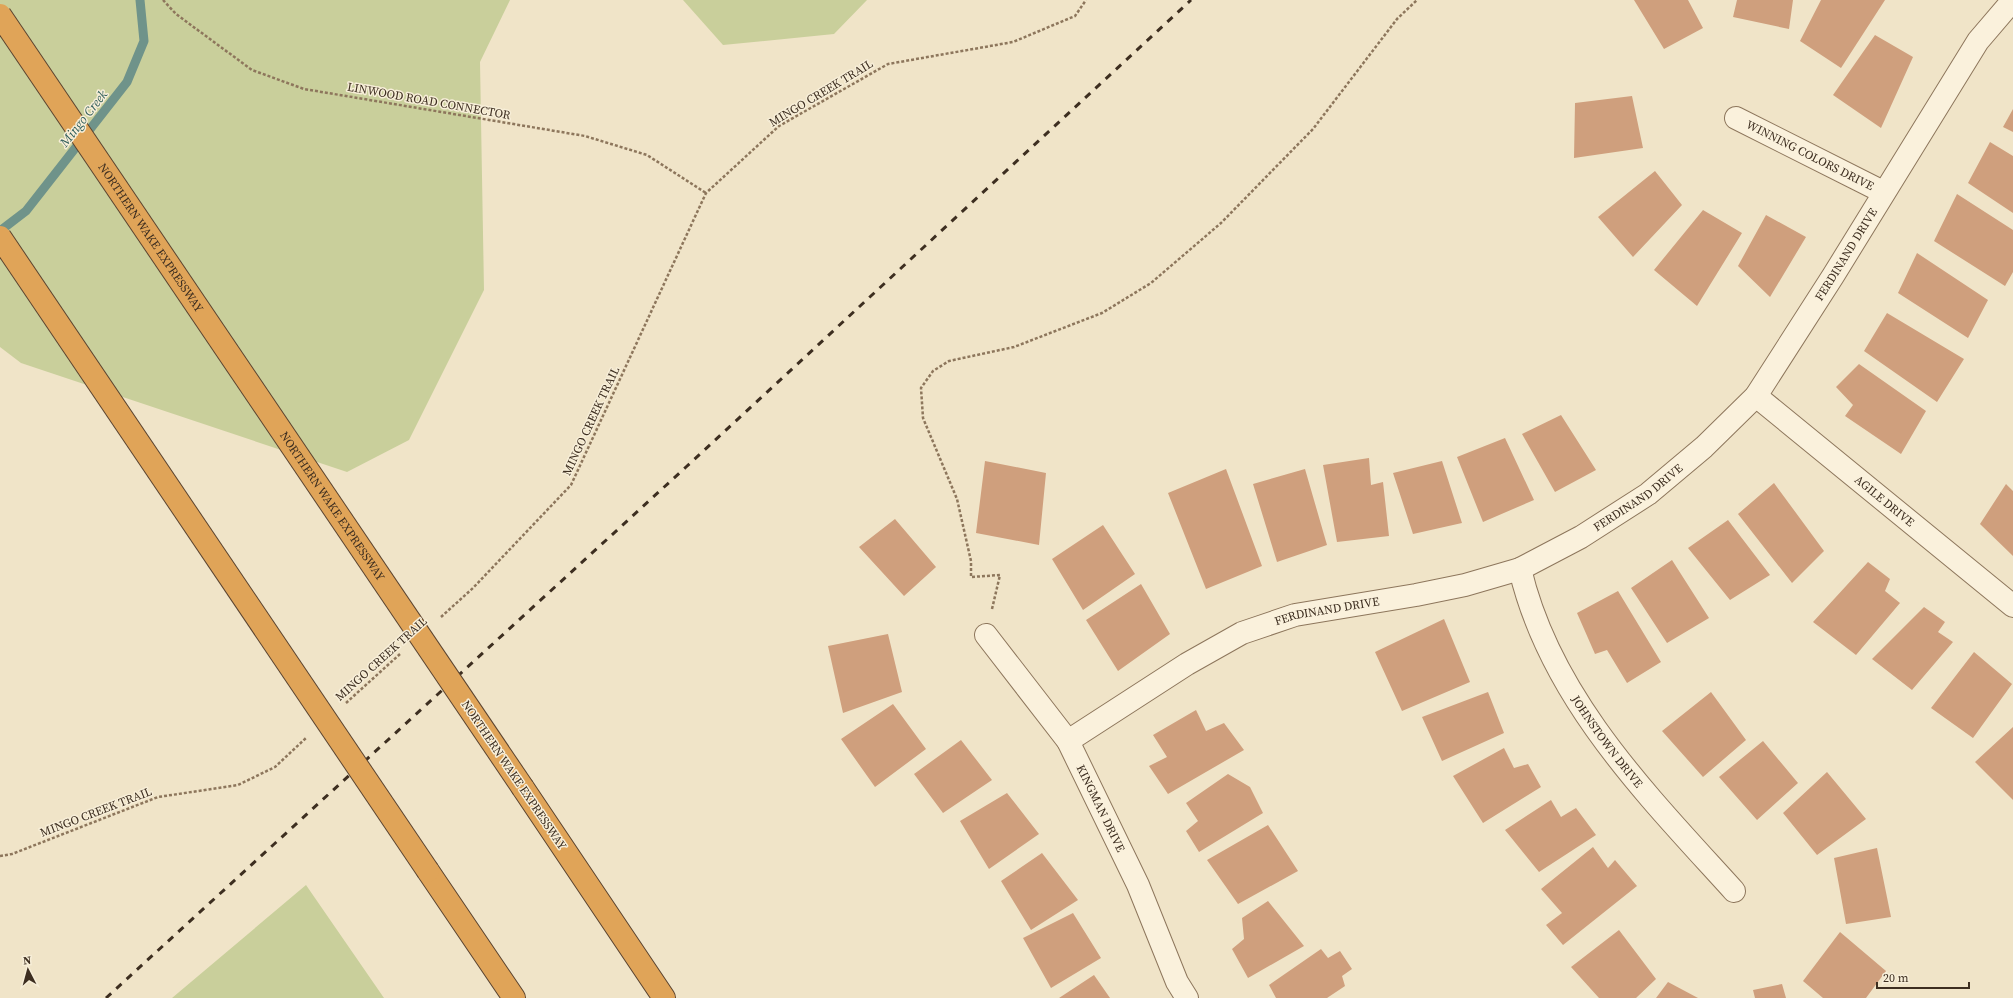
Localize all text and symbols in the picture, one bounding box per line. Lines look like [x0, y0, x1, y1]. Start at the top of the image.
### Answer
street label: MINGO CREEK TRAIL [766, 56, 876, 130]
street label: LINWOOD ROAD CONNECTOR [346, 79, 512, 123]
water label: Mingo Creek [55, 86, 112, 151]
street label: WINNING COLORS DRIVE [1744, 116, 1877, 194]
street label: NORTHERN WAKE EXPRESSWAY [95, 160, 207, 316]
street label: FERDINAND DRIVE [1811, 205, 1881, 304]
street label: MINGO CREEK TRAIL [559, 364, 623, 478]
street label: NORTHERN WAKE EXPRESSWAY [276, 428, 389, 584]
street label: FERDINAND DRIVE [1590, 460, 1686, 535]
street label: AGILE DRIVE [1851, 472, 1918, 530]
street label: FERDINAND DRIVE [1272, 593, 1381, 629]
street label: MINGO CREEK TRAIL [332, 613, 430, 705]
street label: JOHNSTOWN DRIVE [1567, 692, 1646, 791]
street label: NORTHERN WAKE EXPRESSWAY [458, 697, 570, 853]
street label: KINGMAN DRIVE [1073, 762, 1129, 855]
street label: MINGO CREEK TRAIL [38, 783, 154, 841]
north arrow [8, 950, 48, 990]
text: N [22, 953, 32, 968]
scale bar [1877, 964, 1969, 990]
text: 20 m [1883, 970, 1909, 986]

